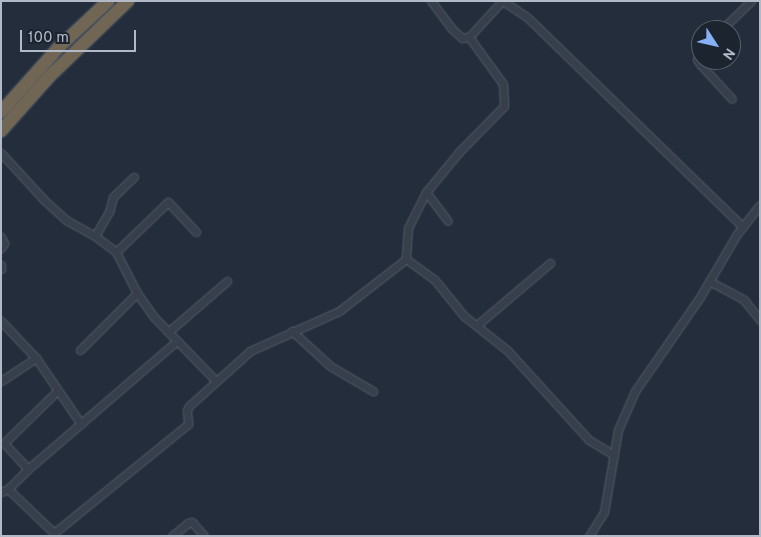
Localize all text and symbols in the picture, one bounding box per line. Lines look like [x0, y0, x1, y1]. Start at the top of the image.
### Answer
scale bar [22, 20, 139, 52]
north arrow [691, 20, 741, 70]
text: 100 m [28, 29, 69, 48]
text: N [718, 44, 738, 62]

